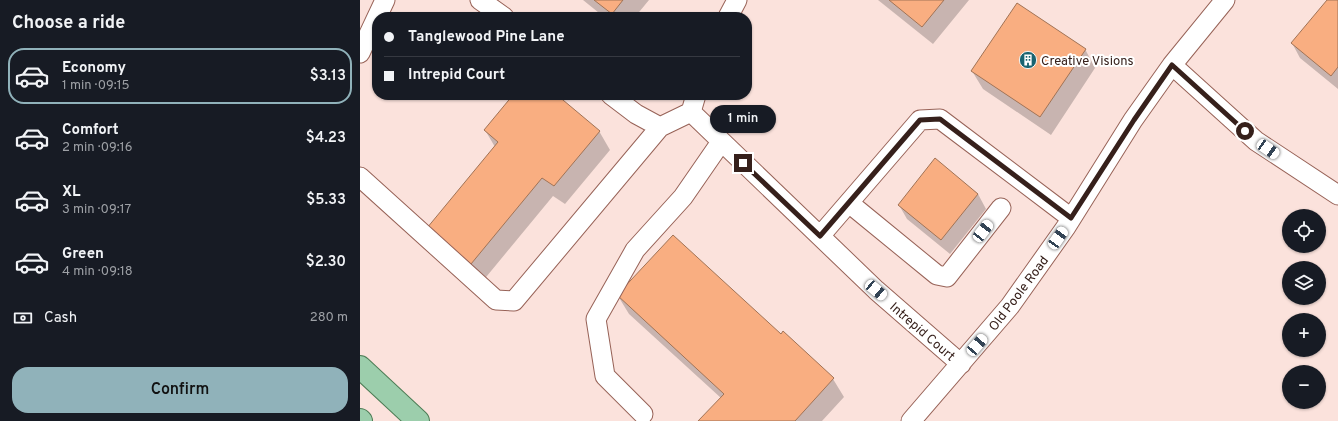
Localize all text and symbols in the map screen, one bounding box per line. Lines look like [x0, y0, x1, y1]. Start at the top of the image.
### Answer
text: Choose a ride [12, 12, 125, 35]
text: Tanglewood Pine Lane [408, 28, 565, 47]
building icon: Creative Visions [1018, 50, 1038, 70]
place label: Creative Visions [1041, 54, 1134, 70]
icon: car [14, 58, 50, 94]
text: Economy [62, 59, 126, 78]
text: Intrepid Court [408, 66, 505, 85]
text: $3.13 [310, 67, 346, 86]
text: 1 min · 09:15 [62, 78, 130, 94]
callout: 1 min [710, 105, 776, 133]
text: 1 min [728, 111, 758, 127]
icon: car [14, 120, 50, 156]
text: Comfort [62, 121, 119, 140]
route start [1236, 122, 1254, 140]
text: $4.23 [306, 129, 346, 148]
car [1255, 137, 1281, 161]
text: 2 min · 09:16 [62, 140, 132, 156]
route end [734, 154, 752, 172]
icon: car [14, 182, 50, 218]
text: XL [62, 183, 80, 202]
text: $5.33 [306, 191, 346, 210]
text: 3 min · 09:17 [62, 202, 131, 218]
map controls [1282, 209, 1326, 409]
button: locate [1282, 209, 1326, 253]
car [971, 218, 995, 244]
car [1046, 225, 1070, 251]
icon: car [14, 244, 50, 280]
text: Green [62, 245, 104, 264]
text: $2.30 [306, 253, 346, 272]
street label: Old Poole Road [986, 254, 1053, 335]
button: layers [1282, 261, 1326, 305]
text: 4 min · 09:18 [62, 264, 133, 280]
car [863, 278, 889, 302]
street label: Intrepid Court [886, 300, 958, 365]
icon: cash [12, 307, 34, 329]
text: Cash [44, 309, 77, 328]
text: 280 m [310, 310, 348, 326]
button: + [1282, 313, 1326, 357]
car [965, 332, 989, 358]
button: − [1282, 365, 1326, 409]
button: Confirm [12, 367, 348, 413]

